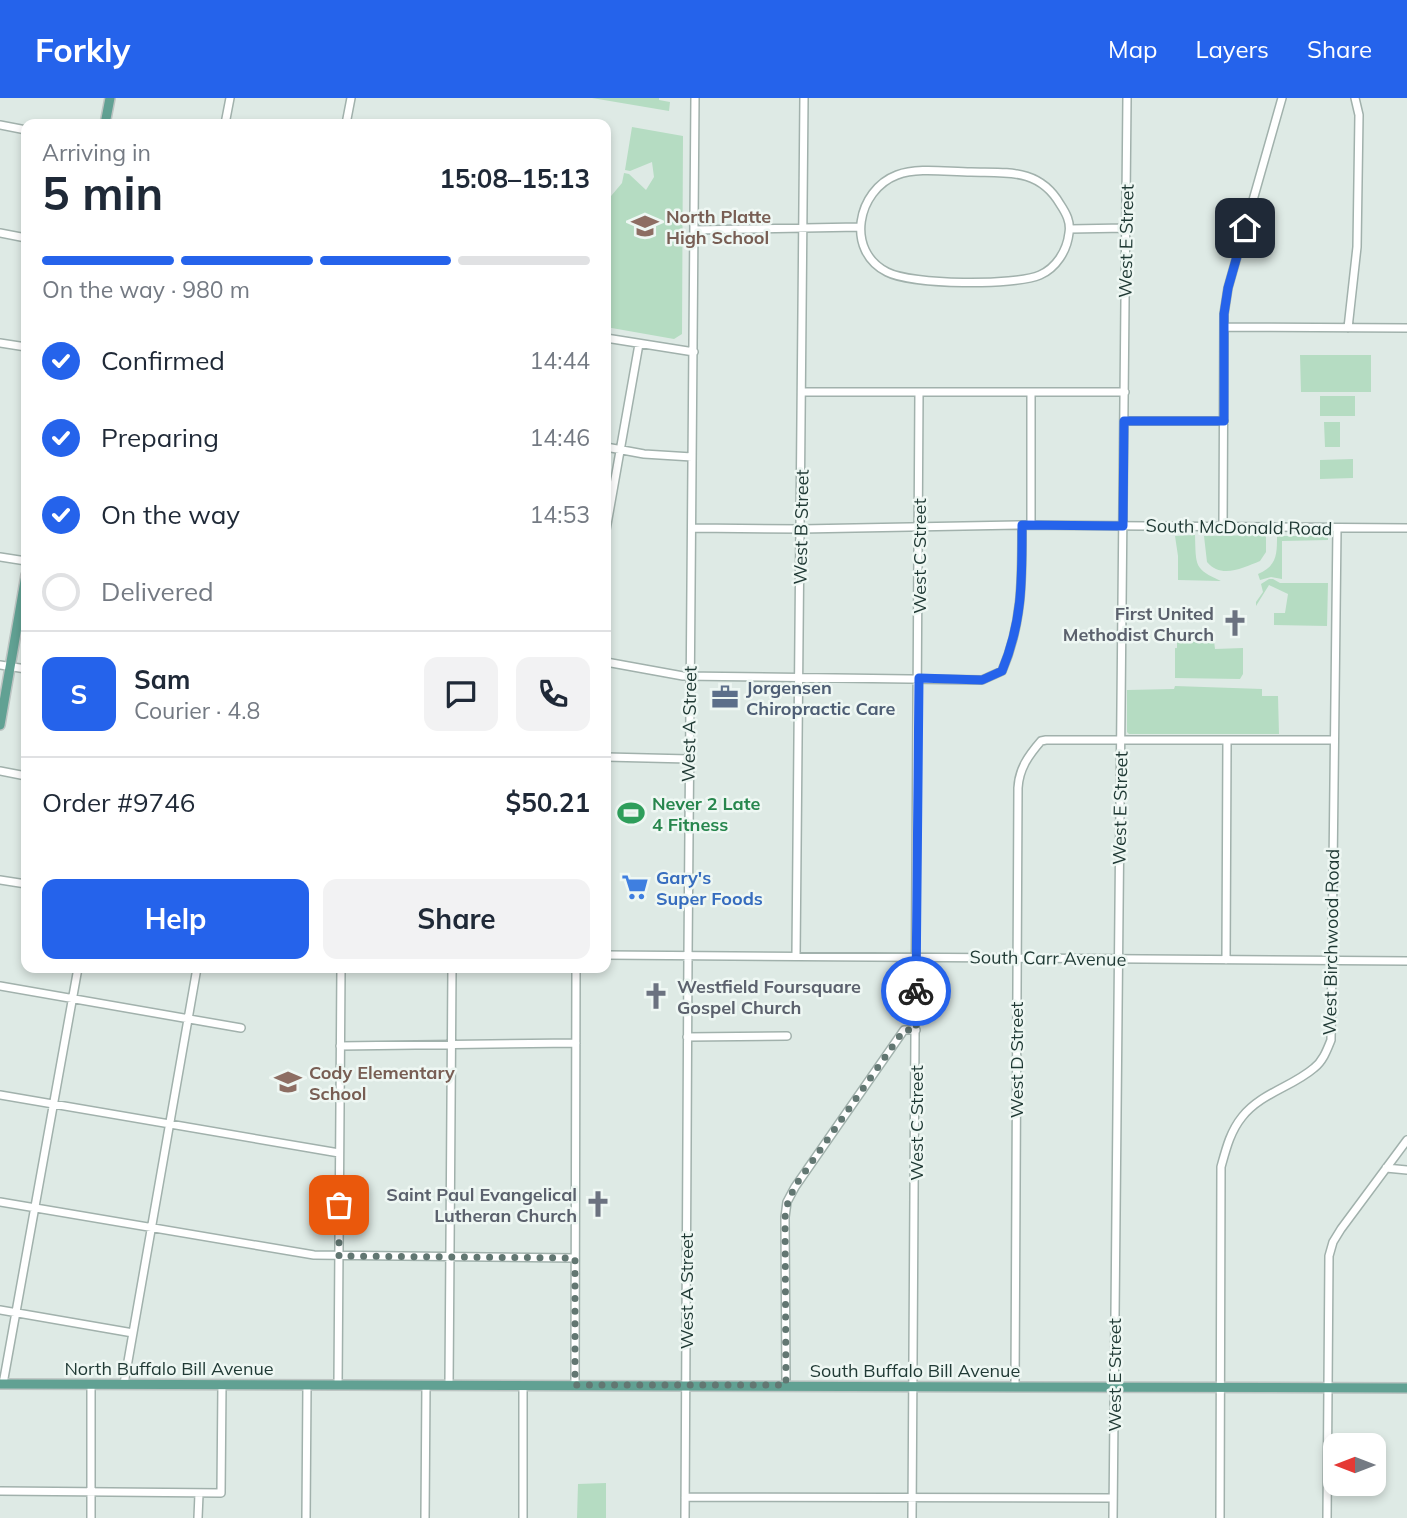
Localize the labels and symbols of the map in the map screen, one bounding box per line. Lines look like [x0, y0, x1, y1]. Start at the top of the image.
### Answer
street label: West E Street [1114, 184, 1138, 298]
pin [1215, 198, 1275, 258]
place label: North Platte High School [666, 205, 771, 249]
school or university icon: North Platte High School [630, 211, 660, 241]
street label: West B Street [788, 469, 814, 585]
street label: West C Street [908, 498, 931, 614]
street label: South McDonald Road [1145, 514, 1333, 540]
place label: First United Methodist Church [1063, 602, 1214, 646]
church icon: First United Methodist Church [1220, 608, 1250, 638]
street label: West A Street [676, 666, 702, 782]
place label: Jorgensen Chiropractic Care [746, 676, 895, 720]
office icon: Jorgensen Chiropractic Care [710, 682, 740, 712]
street label: West E Street [1108, 751, 1132, 865]
place label: Never 2 Late 4 Fitness [652, 792, 760, 836]
sports icon: Never 2 Late 4 Fitness [616, 798, 646, 828]
street label: West Birchwood Road [1318, 849, 1344, 1035]
place label: Gary's Super Foods [656, 866, 763, 910]
supermarket icon: Gary's Super Foods [620, 872, 650, 902]
street label: South Carr Avenue [969, 945, 1127, 971]
courier [881, 956, 951, 1026]
place label: Westfield Foursquare Gospel Church [677, 975, 861, 1019]
church icon: Westfield Foursquare Gospel Church [641, 981, 671, 1011]
street label: West D Street [1005, 1002, 1028, 1118]
place label: Cody Elementary School [309, 1061, 455, 1105]
street label: West C Street [905, 1065, 928, 1181]
school or university icon: Cody Elementary School [273, 1067, 303, 1097]
pin [309, 1175, 369, 1235]
place label: Saint Paul Evangelical Lutheran Church [386, 1183, 577, 1227]
church icon: Saint Paul Evangelical Lutheran Church [583, 1189, 613, 1219]
street label: West A Street [675, 1233, 698, 1349]
street label: West E Street [1103, 1318, 1126, 1432]
street label: North Buffalo Bill Avenue [64, 1357, 274, 1380]
street label: South Buffalo Bill Avenue [810, 1359, 1020, 1382]
north arrow [1323, 1433, 1386, 1496]

